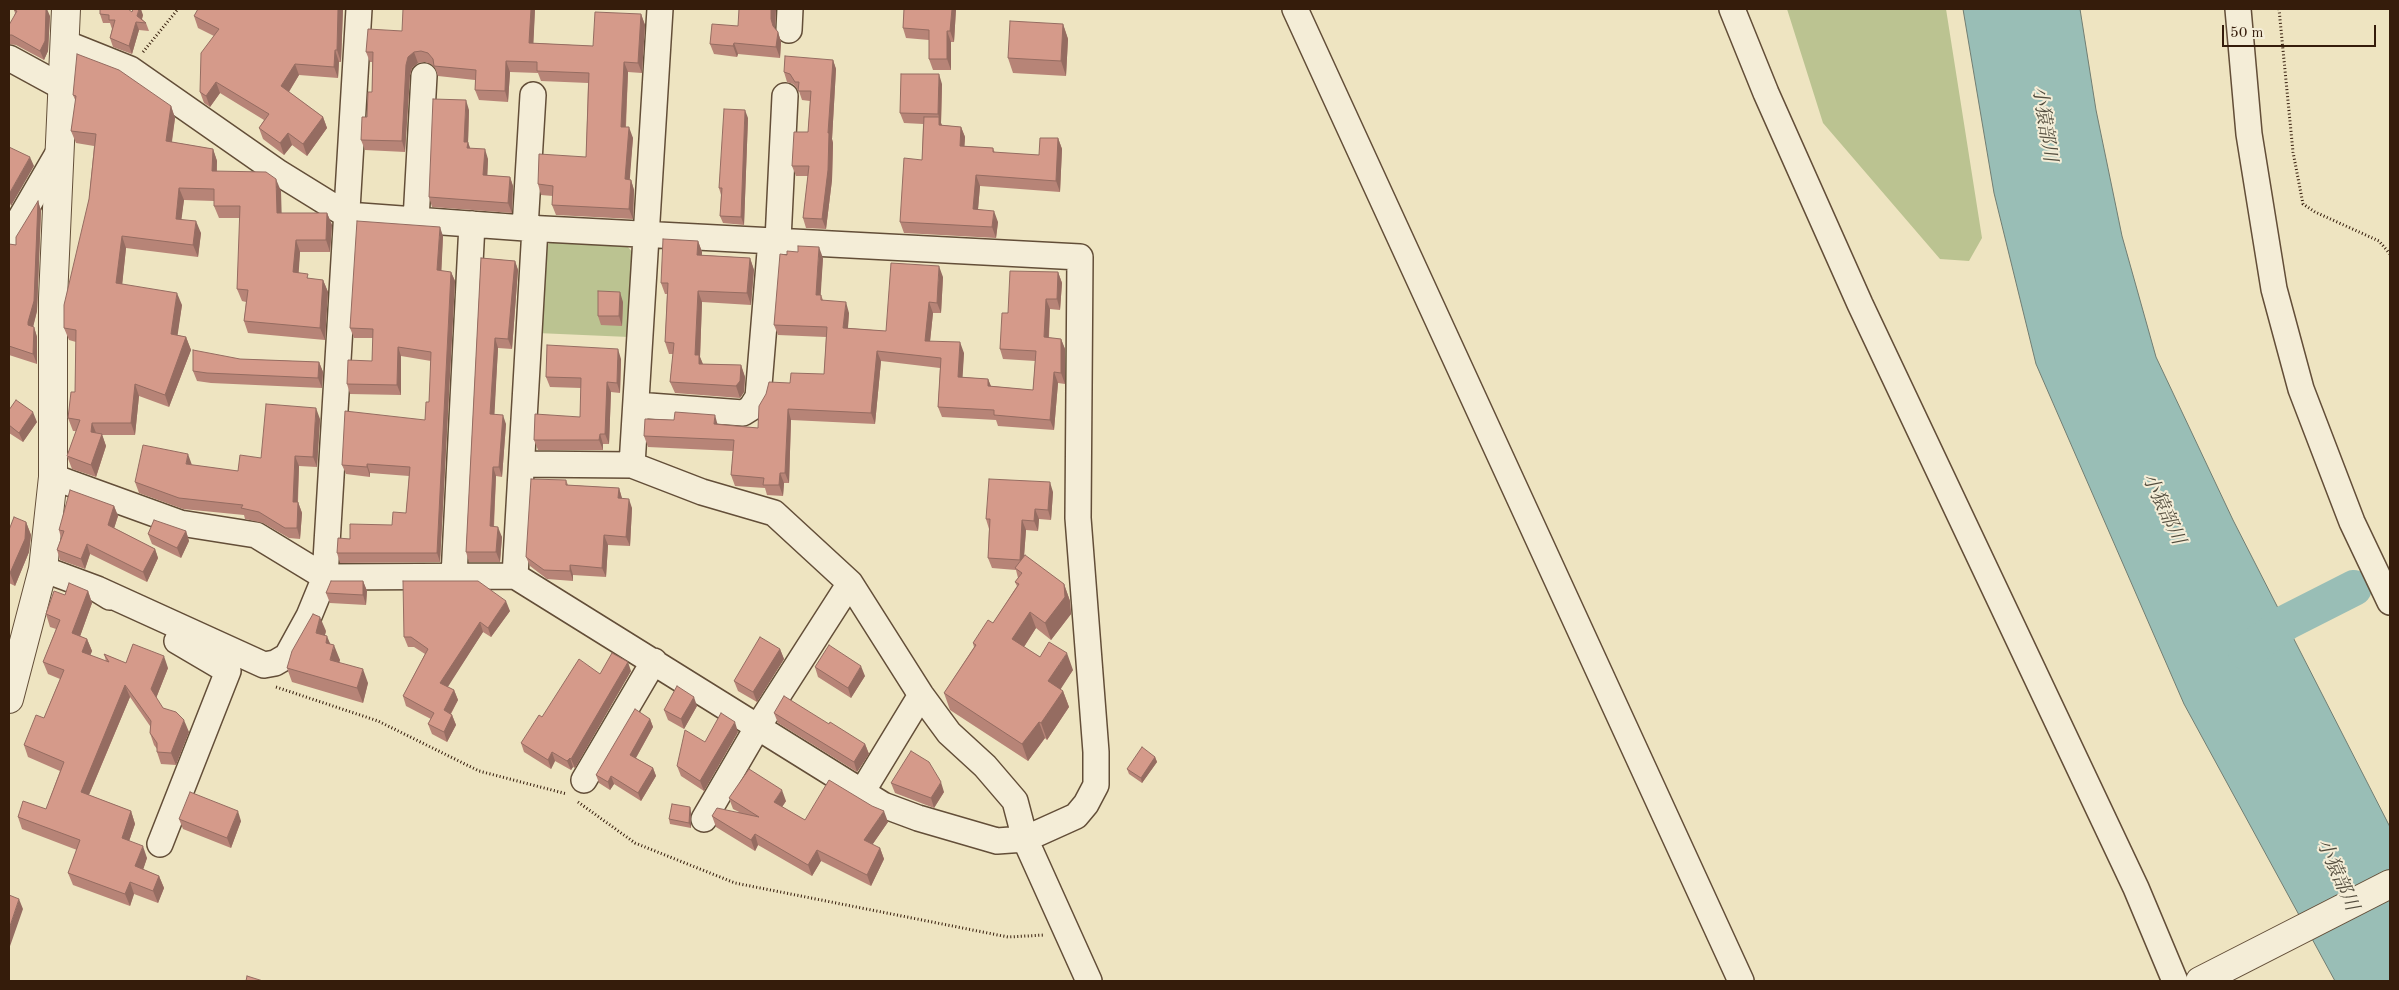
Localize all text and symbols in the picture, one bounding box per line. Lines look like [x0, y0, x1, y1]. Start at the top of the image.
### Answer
scale bar [2224, 15, 2378, 47]
text: 50 m [2230, 26, 2264, 41]
water label: 小猿部川 [2027, 85, 2061, 163]
water label: 小猿部川 [2137, 470, 2189, 548]
water label: 小猿部川 [2311, 836, 2363, 914]

